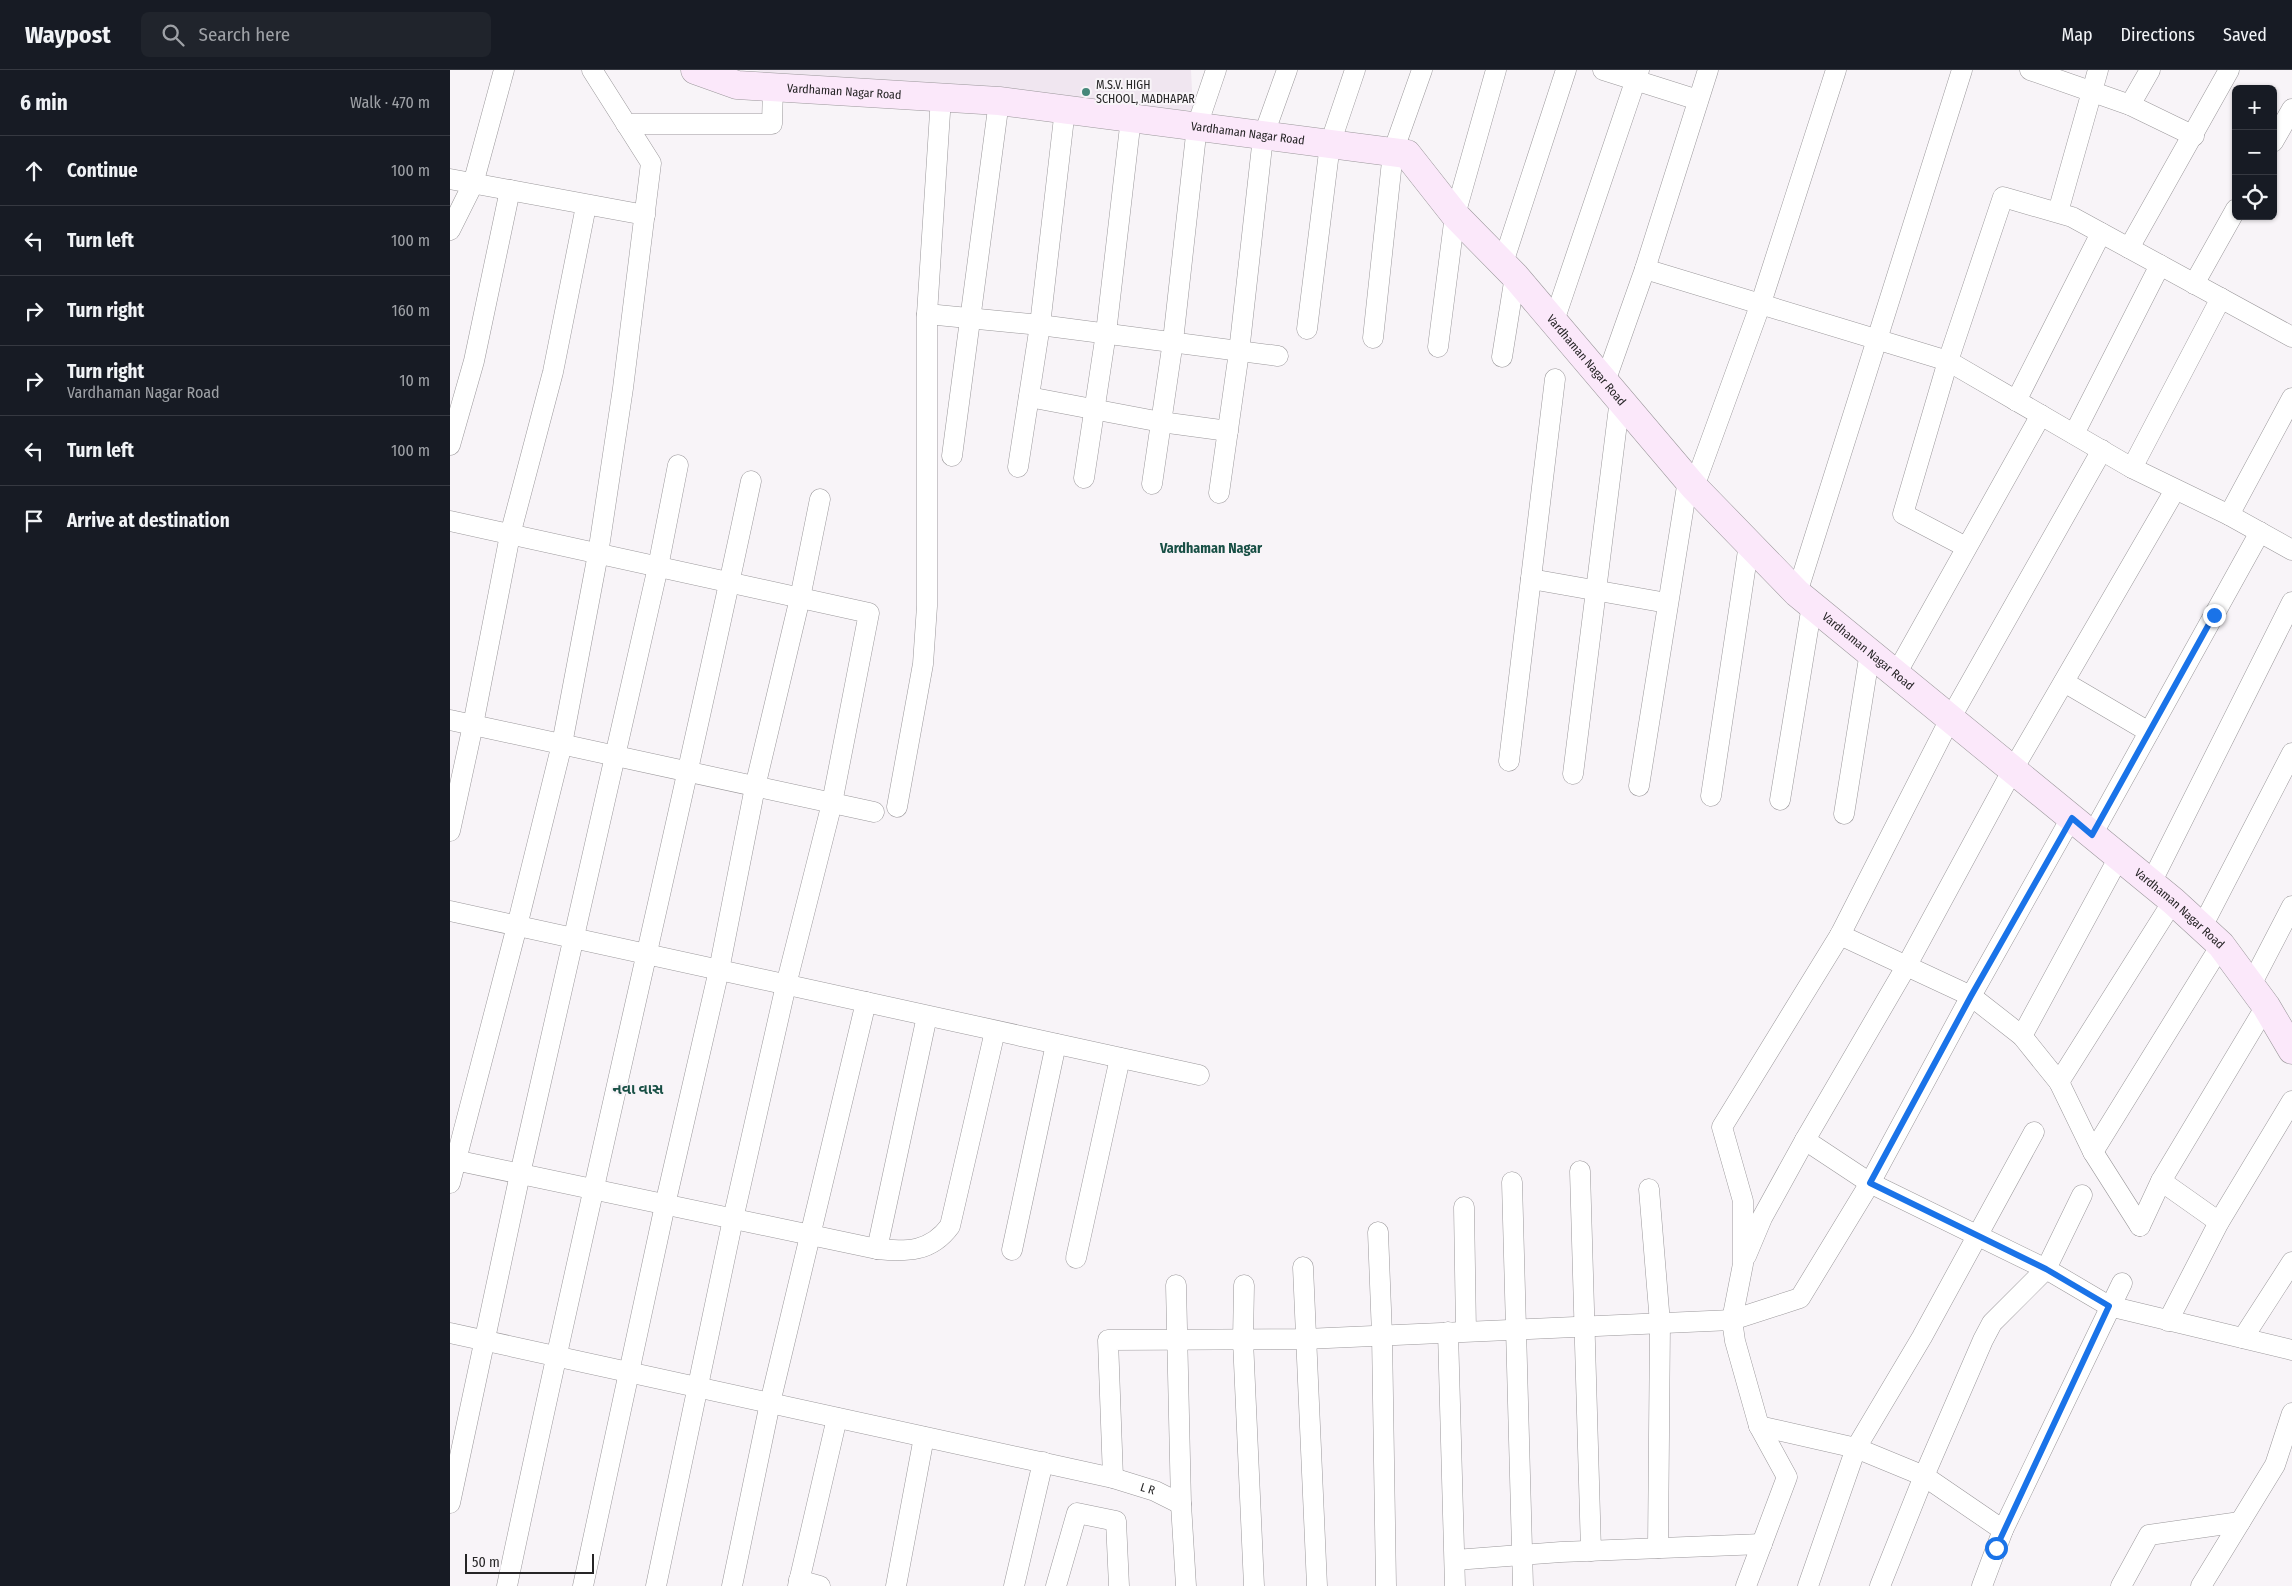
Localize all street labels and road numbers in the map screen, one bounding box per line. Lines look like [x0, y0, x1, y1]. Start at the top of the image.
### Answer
street label: Vardhaman Nagar Road [787, 81, 902, 102]
street label: Vardhaman Nagar Road [1190, 119, 1306, 148]
street label: Vardhaman Nagar Road [1544, 312, 1629, 408]
street label: Vardhaman Nagar Road [1819, 609, 1917, 693]
street label: Vardhaman Nagar Road [2132, 865, 2227, 951]
street label: L R [1139, 1480, 1157, 1498]

